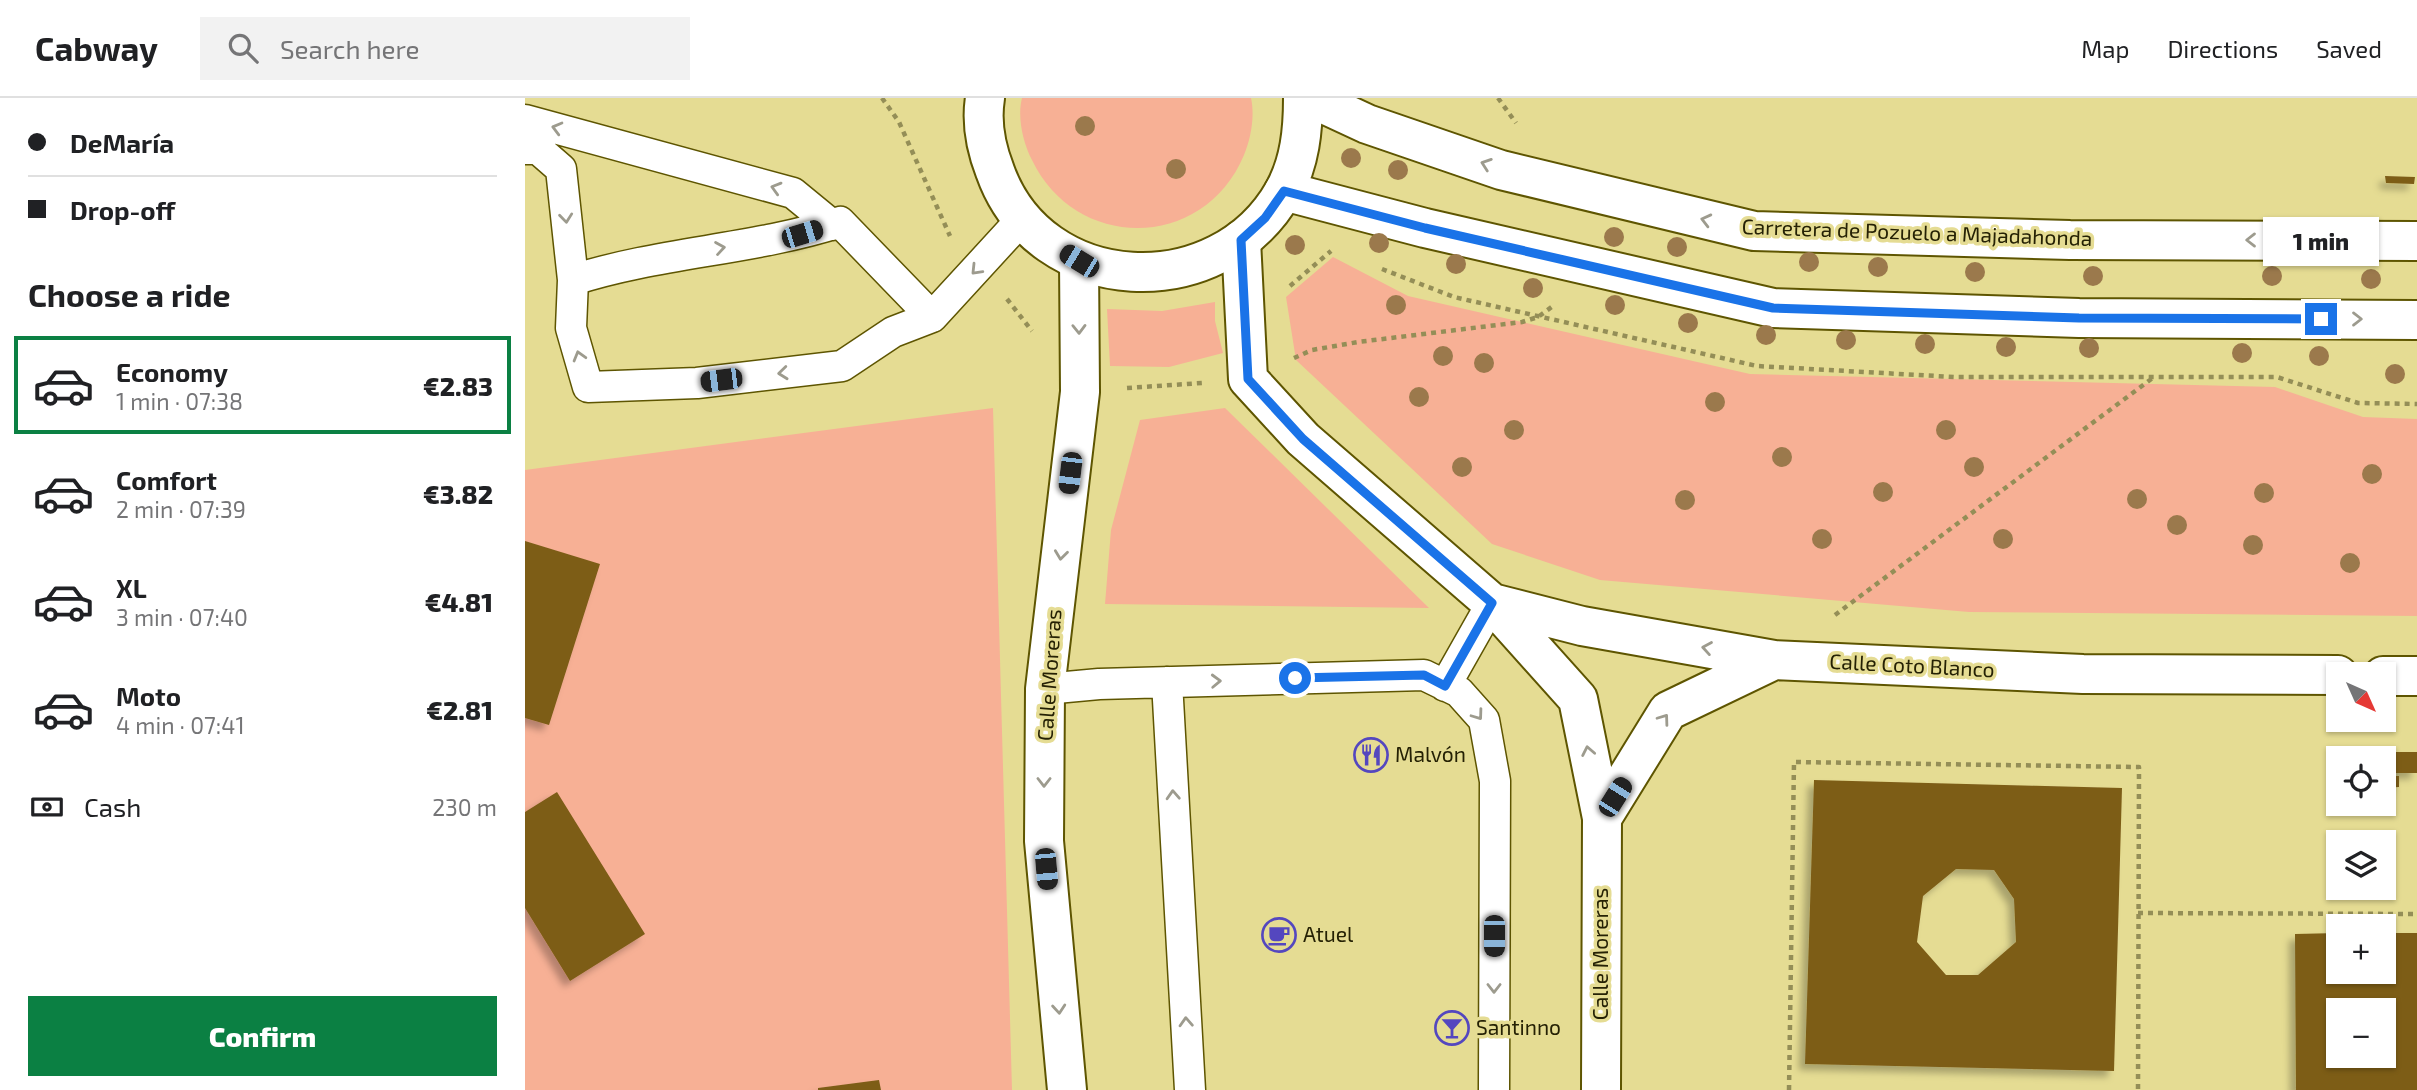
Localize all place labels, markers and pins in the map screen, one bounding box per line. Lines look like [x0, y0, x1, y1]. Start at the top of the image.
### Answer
restaurant icon: Malvón [1352, 736, 1390, 774]
place label: Malvón [1395, 741, 1466, 766]
cafe icon: Atuel [1260, 916, 1298, 954]
place label: Atuel [1303, 921, 1354, 946]
bar icon: Santinno [1433, 1009, 1471, 1047]
place label: Santinno [1476, 1014, 1561, 1039]

